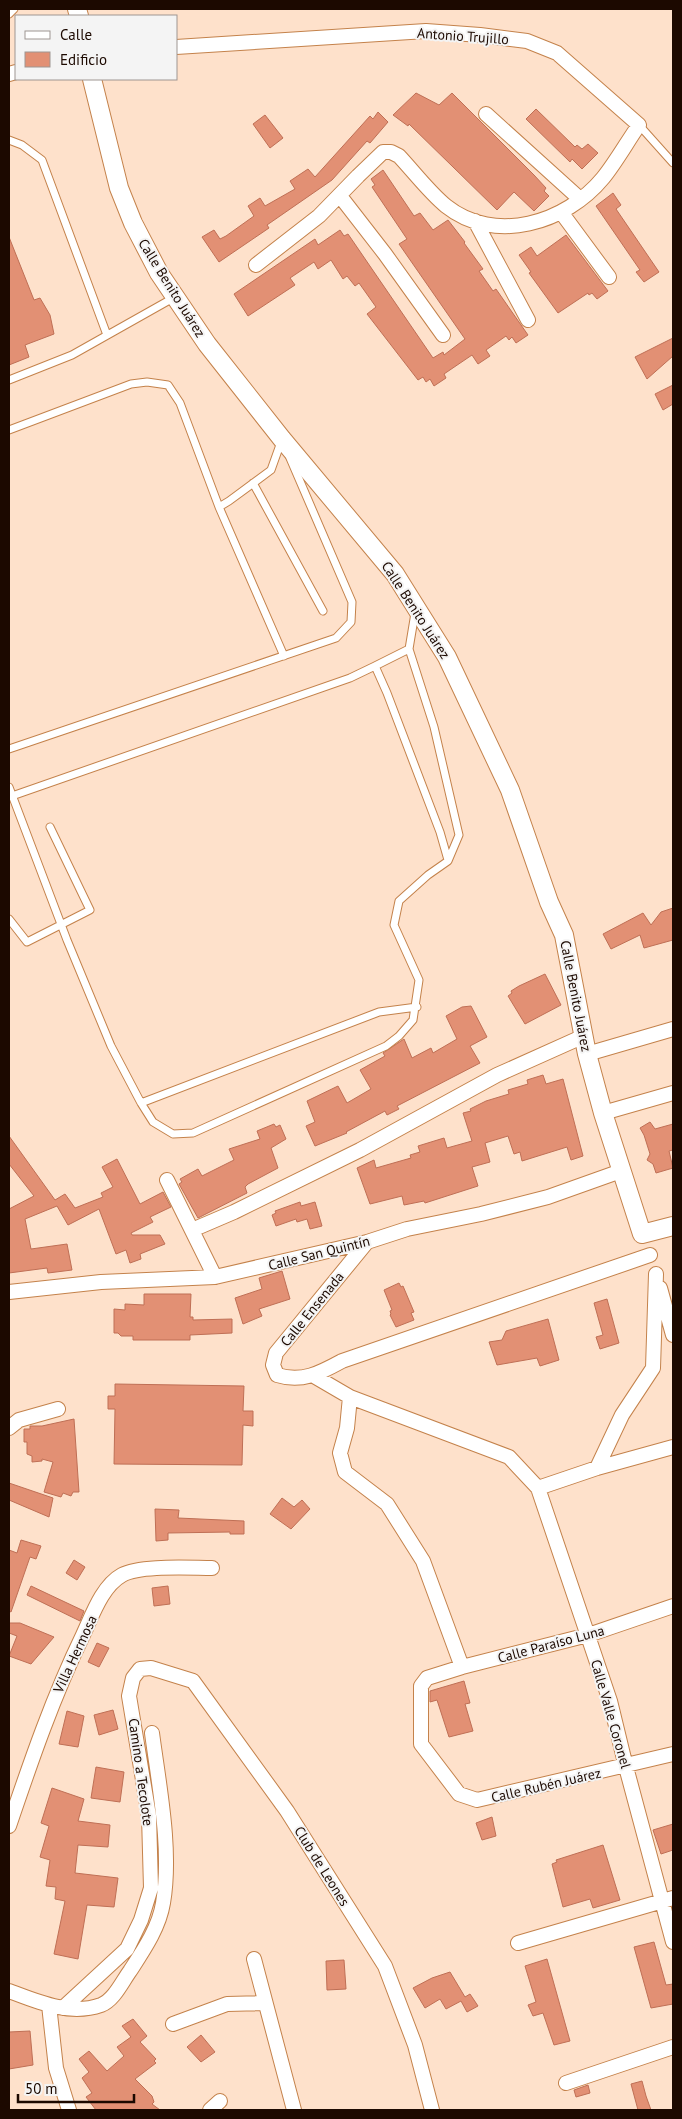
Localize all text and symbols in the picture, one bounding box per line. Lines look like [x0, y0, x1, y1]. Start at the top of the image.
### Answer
legend [15, 15, 178, 80]
street label: Antonio Trujillo [417, 24, 509, 48]
text: Calle [60, 25, 92, 44]
text: Edificio [60, 50, 107, 69]
street label: Calle Benito Juárez [134, 235, 210, 341]
street label: Calle Benito Juárez [378, 558, 454, 662]
street label: Calle Benito Juárez [556, 939, 596, 1053]
street label: Calle San Quintín [266, 1232, 372, 1274]
street label: Calle Ensenada [276, 1268, 348, 1350]
street label: Villa Hermosa [49, 1612, 101, 1697]
street label: Calle Paraíso Luna [496, 1621, 606, 1667]
street label: Calle Valle Coronel [587, 1657, 635, 1771]
street label: Camino a Tecolote [125, 1717, 157, 1827]
street label: Calle Rubén Juárez [489, 1764, 603, 1806]
street label: Club de Leones [290, 1823, 354, 1909]
scale bar [18, 2072, 134, 2104]
text: 50 m [25, 2079, 58, 2098]

